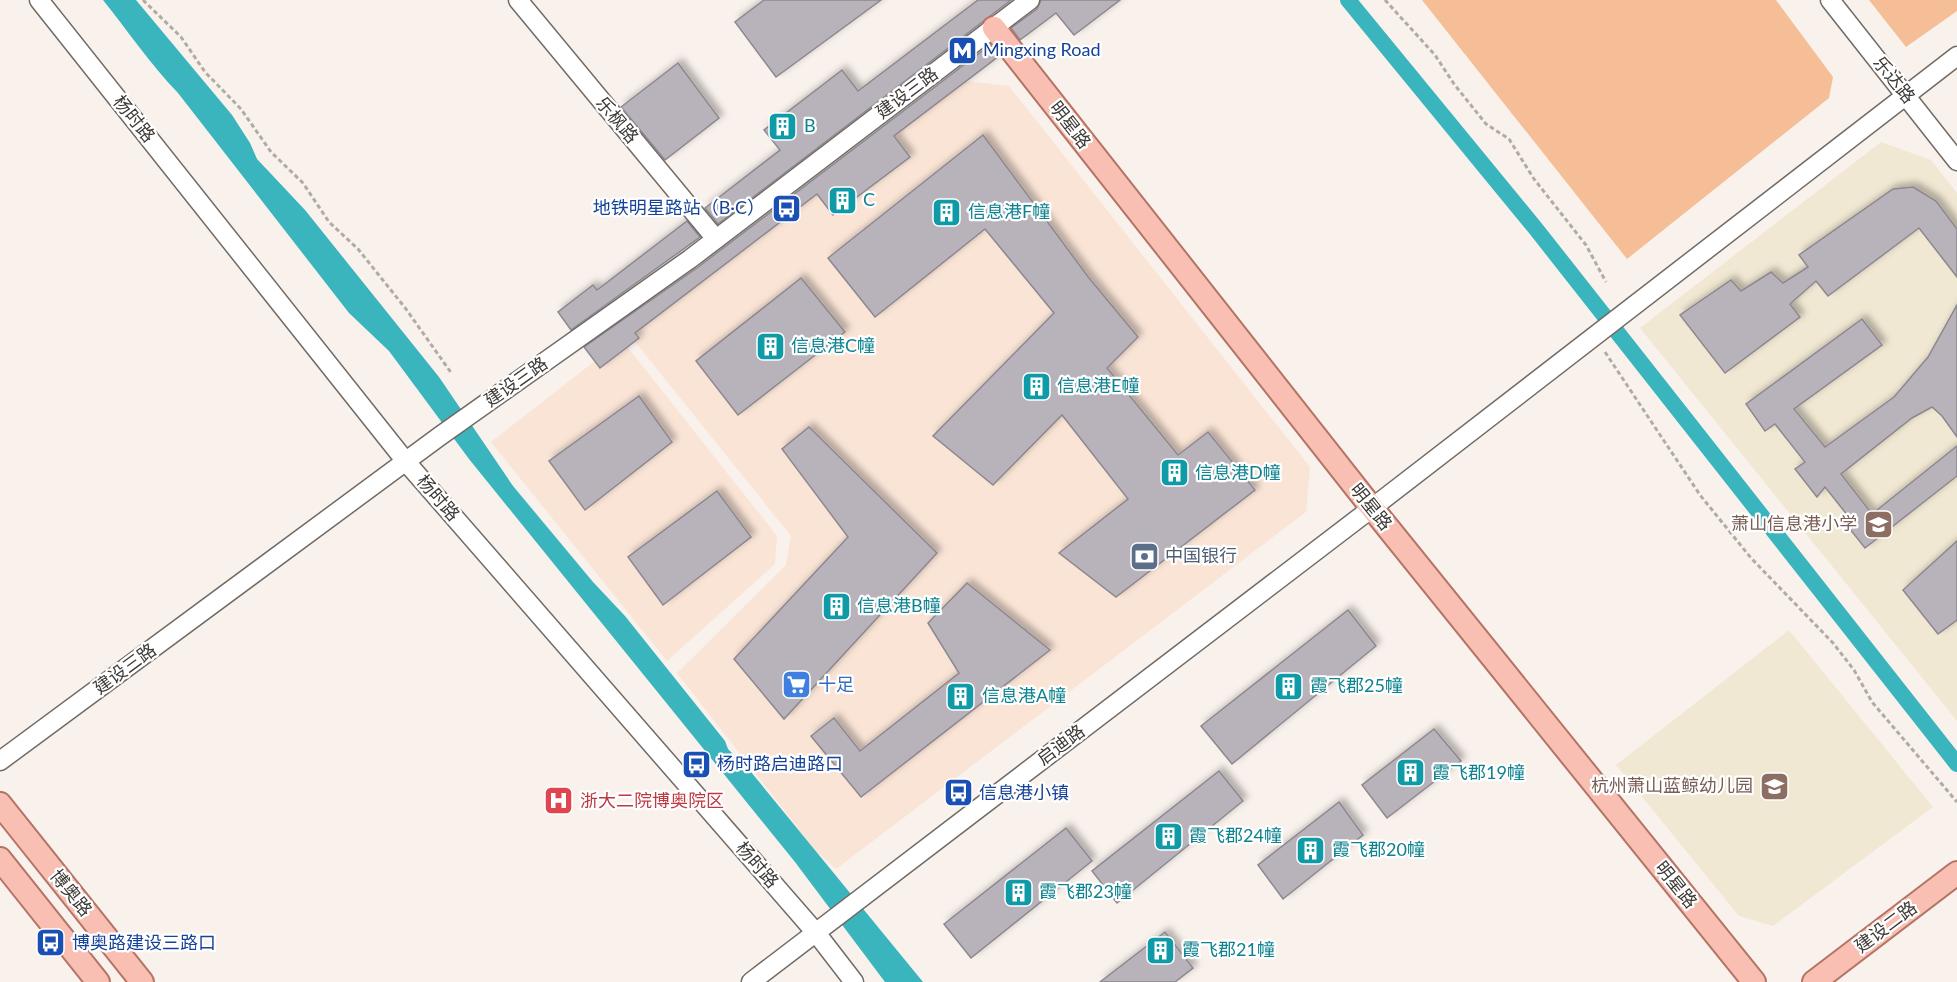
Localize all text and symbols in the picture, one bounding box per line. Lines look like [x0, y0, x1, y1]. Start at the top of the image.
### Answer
metro station icon: Mingxing Road [946, 34, 978, 66]
place label: Mingxing Road [983, 38, 1101, 60]
street label: 乐达路 [1869, 51, 1920, 107]
street label: 建设三路 [871, 62, 942, 123]
street label: 杨时路 [109, 90, 160, 146]
street label: 乐枫路 [592, 92, 644, 147]
street label: 明星路 [1045, 96, 1096, 152]
building icon: B [767, 110, 799, 142]
place label: B [804, 114, 816, 136]
building icon: C [826, 184, 858, 216]
place label: C [863, 188, 875, 210]
bus stop icon: 地铁明星路站（B·C） [770, 192, 802, 224]
place label: 地铁明星路站（B·C） [593, 196, 765, 218]
building icon: 信息港F幢 [931, 196, 963, 228]
place label: 信息港F幢 [968, 200, 1050, 222]
building icon: 信息港C幢 [754, 330, 786, 362]
place label: 信息港C幢 [791, 334, 875, 356]
street label: 建设三路 [480, 352, 551, 411]
building icon: 信息港E幢 [1020, 370, 1052, 402]
place label: 信息港E幢 [1057, 374, 1139, 396]
building icon: 信息港D幢 [1158, 457, 1190, 489]
place label: 信息港D幢 [1195, 461, 1281, 483]
street label: 杨时路 [413, 470, 465, 525]
street label: 明星路 [1346, 478, 1397, 534]
school or university icon: 萧山信息港小学 [1862, 508, 1894, 540]
place label: 萧山信息港小学 [1731, 512, 1857, 534]
bank icon: 中国银行 [1128, 540, 1160, 572]
place label: 中国银行 [1165, 544, 1237, 566]
building icon: 信息港B幢 [820, 590, 852, 622]
place label: 信息港B幢 [857, 594, 941, 616]
street label: 建设三路 [89, 638, 160, 698]
supermarket icon: 十足 [781, 669, 813, 701]
building icon: 霞飞郡25幢 [1273, 670, 1305, 702]
place label: 十足 [818, 673, 854, 695]
place label: 霞飞郡25幢 [1310, 674, 1403, 696]
building icon: 信息港A幢 [945, 680, 977, 712]
place label: 信息港A幢 [982, 684, 1066, 706]
street label: 启迪路 [1032, 719, 1089, 769]
bus stop icon: 杨时路启迪路口 [680, 748, 712, 780]
place label: 杨时路启迪路口 [717, 752, 843, 774]
building icon: 霞飞郡19幢 [1395, 757, 1427, 789]
place label: 霞飞郡19幢 [1432, 761, 1525, 783]
school or university icon: 杭州萧山蓝鲸幼儿园 [1758, 770, 1790, 802]
place label: 杭州萧山蓝鲸幼儿园 [1591, 774, 1753, 796]
bus stop icon: 信息港小镇 [942, 777, 974, 809]
place label: 信息港小镇 [979, 781, 1069, 803]
hospital icon: 浙大二院博奥院区 [543, 785, 575, 817]
place label: 浙大二院博奥院区 [580, 789, 724, 811]
building icon: 霞飞郡24幢 [1152, 820, 1184, 852]
place label: 霞飞郡24幢 [1189, 824, 1282, 846]
building icon: 霞飞郡20幢 [1295, 834, 1327, 866]
street label: 杨时路 [732, 837, 784, 892]
place label: 霞飞郡20幢 [1332, 838, 1425, 860]
street label: 明星路 [1651, 856, 1702, 912]
street label: 博奥路 [46, 864, 97, 920]
building icon: 霞飞郡23幢 [1002, 876, 1034, 908]
place label: 霞飞郡23幢 [1039, 880, 1132, 902]
street label: 建设二路 [1850, 896, 1921, 957]
bus stop icon: 博奥路建设三路口 [35, 927, 67, 959]
place label: 博奥路建设三路口 [72, 931, 216, 953]
building icon: 霞飞郡21幢 [1145, 934, 1177, 966]
place label: 霞飞郡21幢 [1182, 938, 1275, 960]

